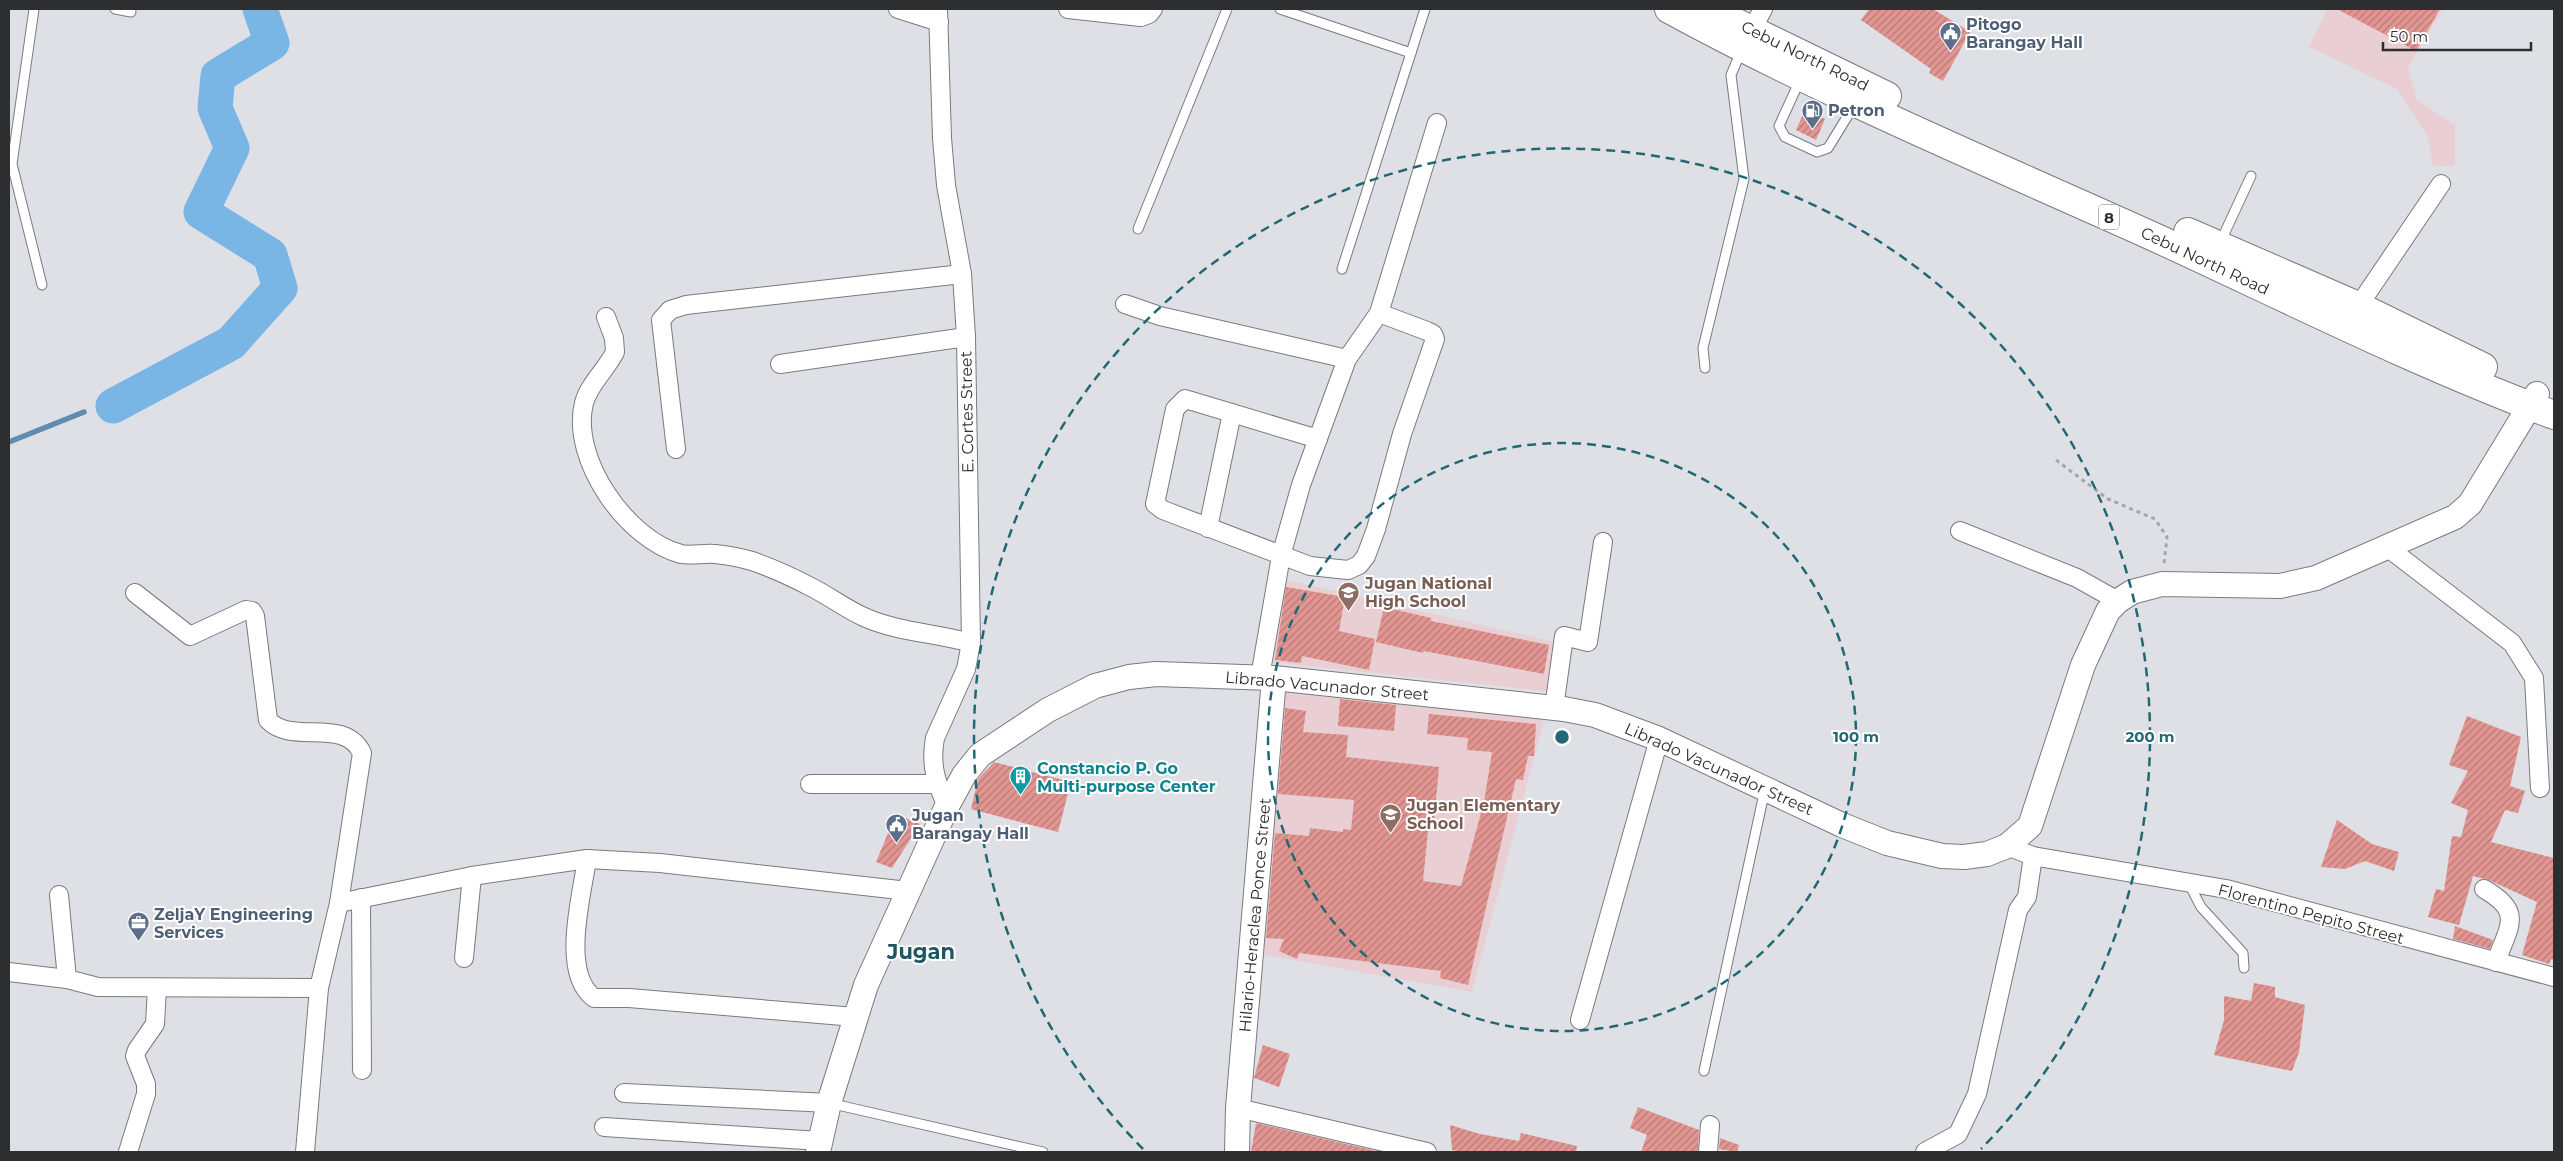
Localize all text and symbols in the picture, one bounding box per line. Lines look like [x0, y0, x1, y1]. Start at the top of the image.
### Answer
place label: Pitogo Barangay Hall [1966, 15, 2083, 52]
street label: Cebu North Road [1738, 17, 1872, 95]
scale bar [2383, 20, 2530, 52]
public building icon: Pitogo Barangay Hall [1938, 21, 1962, 52]
text: 50 m [2390, 27, 2428, 46]
fuel station icon: Petron [1800, 98, 1824, 129]
place label: Petron [1828, 101, 1885, 120]
road number: 8 [2099, 204, 2119, 230]
street label: Cebu North Road [2138, 223, 2272, 299]
street label: E. Cortes Street [956, 350, 978, 473]
place label: Jugan National High School [1364, 574, 1492, 611]
school or university icon: Jugan National High School [1337, 580, 1361, 611]
street label: Librado Vacunador Street [1224, 668, 1430, 704]
street label: Librado Vacunador Street [1622, 719, 1817, 819]
text: 100 m [1833, 727, 1879, 746]
text: 200 m [2125, 727, 2175, 746]
centre of rings [1553, 728, 1571, 746]
place label: Constancio P. Go Multi-purpose Center [1037, 759, 1216, 796]
building icon: Constancio P. Go Multi-purpose Center [1009, 765, 1033, 796]
street label: Hilario-Heraclea Ponce Street [1235, 796, 1275, 1033]
place label: Jugan Elementary School [1406, 796, 1560, 833]
school or university icon: Jugan Elementary School [1379, 802, 1403, 833]
place label: Jugan Barangay Hall [911, 806, 1029, 843]
public building icon: Jugan Barangay Hall [884, 812, 908, 843]
street label: Florentino Pepito Street [2216, 880, 2407, 948]
place label: ZeljaY Engineering Services [154, 905, 313, 942]
office icon: ZeljaY Engineering Services [126, 911, 150, 942]
district label: Jugan [886, 939, 955, 964]

